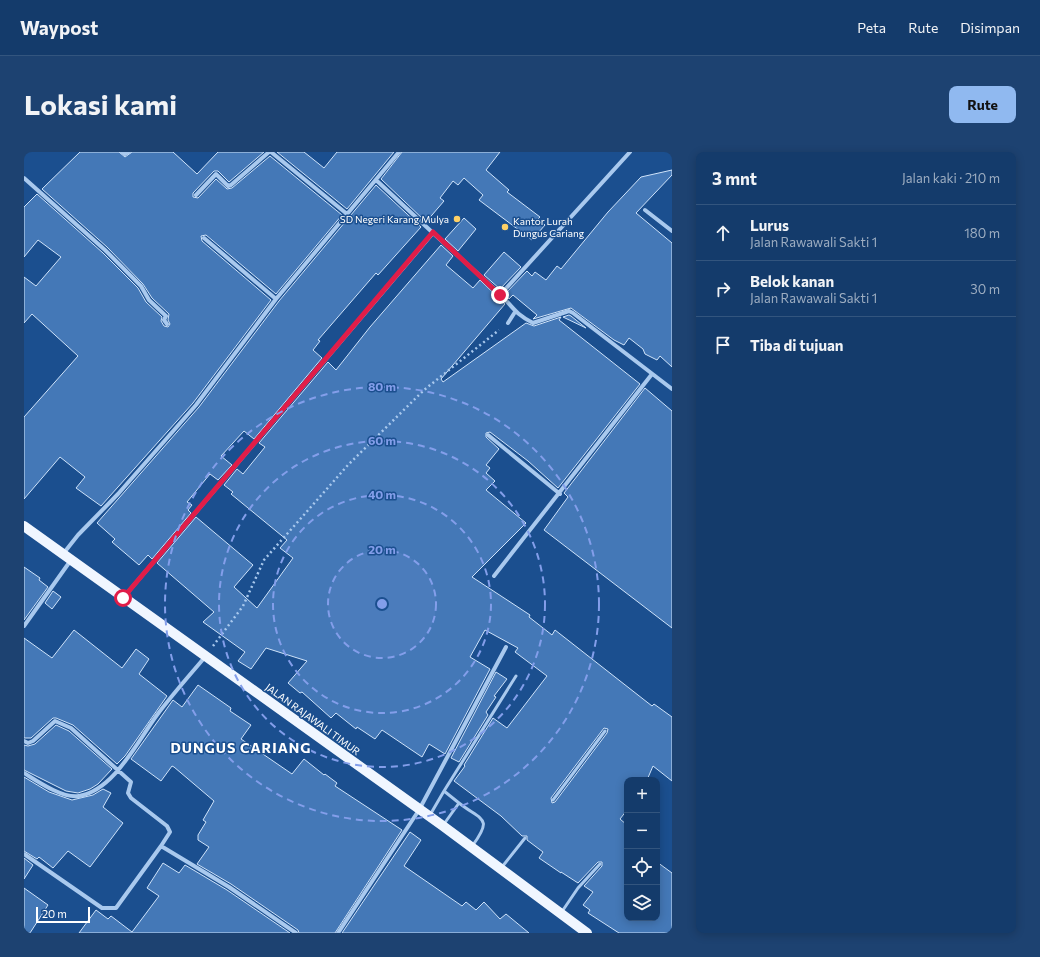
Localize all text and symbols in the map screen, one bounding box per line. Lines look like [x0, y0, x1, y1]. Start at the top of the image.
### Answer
text: Waypost [20, 16, 98, 39]
text: Peta [857, 19, 886, 36]
text: Rute [908, 19, 938, 36]
text: Disimpan [960, 19, 1020, 36]
button: Rute [949, 86, 1016, 123]
text: Lokasi kami [24, 87, 177, 121]
text: 3 mnt [712, 168, 757, 189]
text: Jalan kaki · 210 m [902, 170, 1000, 186]
place label: SD Negeri Karang Mulya [340, 213, 449, 225]
marker: SD Negeri Karang Mulya [452, 214, 462, 224]
place label: Kantor Lurah Dungus Cariang [513, 215, 585, 239]
text: Lurus [750, 216, 789, 234]
marker: Kantor Lurah Dungus Cariang [500, 222, 510, 232]
icon: ahead [712, 222, 734, 244]
text: 180 m [964, 225, 1000, 241]
text: Jalan Rawawali Sakti 1 [750, 234, 877, 250]
text: Belok kanan [750, 272, 834, 290]
icon: right [712, 278, 734, 300]
text: 30 m [970, 281, 1000, 297]
route end [491, 286, 509, 304]
text: Jalan Rawawali Sakti 1 [750, 290, 877, 306]
icon: arrive [712, 334, 734, 356]
text: Tiba di tujuan [750, 336, 844, 354]
text: 80 m [368, 379, 396, 393]
text: 60 m [368, 433, 396, 447]
text: 40 m [368, 487, 396, 501]
text: 20 m [368, 542, 396, 556]
route start [114, 589, 132, 607]
centre of rings [375, 597, 389, 611]
street label: JALAN RAJAWALI TIMUR [263, 681, 363, 758]
district label: DUNGUS CARIANG [171, 739, 311, 756]
map controls [624, 777, 660, 921]
button: + [624, 777, 660, 813]
button: − [624, 813, 660, 849]
button: locate [624, 849, 660, 885]
button: layers [624, 885, 660, 921]
scale bar [36, 905, 90, 924]
text: 20 m [42, 907, 67, 920]

